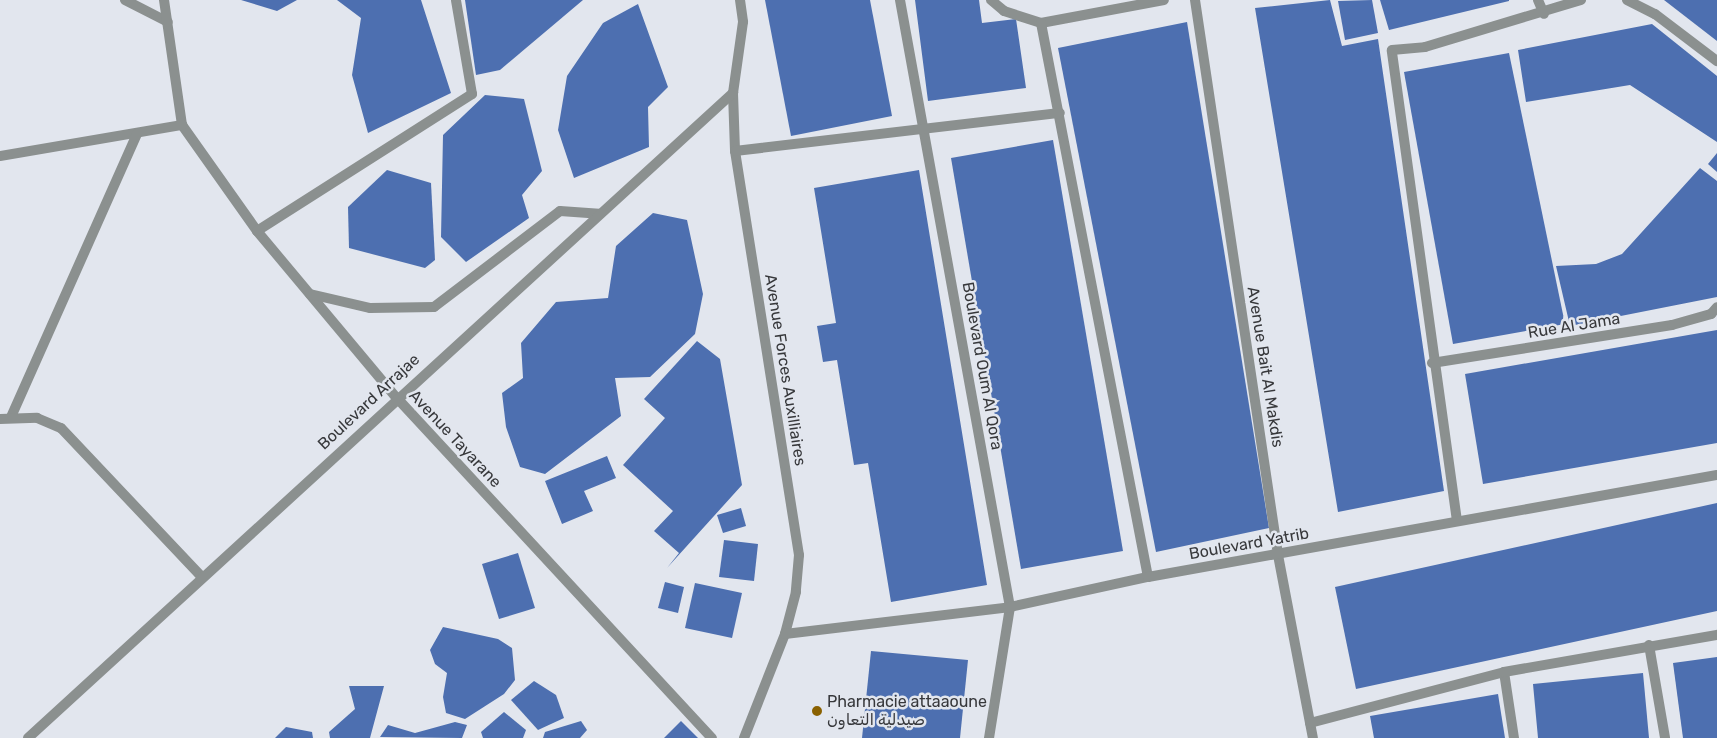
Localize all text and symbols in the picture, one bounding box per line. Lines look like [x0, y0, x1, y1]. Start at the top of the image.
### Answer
street label: Avenue Forces Auxilliaires [760, 273, 810, 467]
street label: Boulevard Oum Al Qora [958, 280, 1006, 452]
street label: Avenue Bait Al Makdis [1243, 285, 1287, 449]
street label: Rue Al Jama [1526, 309, 1622, 343]
street label: Boulevard Arrajae [314, 350, 424, 454]
street label: Avenue Tayarane [405, 386, 505, 492]
street label: Boulevard Yatrib [1187, 524, 1311, 564]
place label: Pharmacie attaaoune صيدلية التعاون [827, 692, 987, 730]
marker: Pharmacie attaaoune صيدلية التعاون [811, 705, 823, 717]

